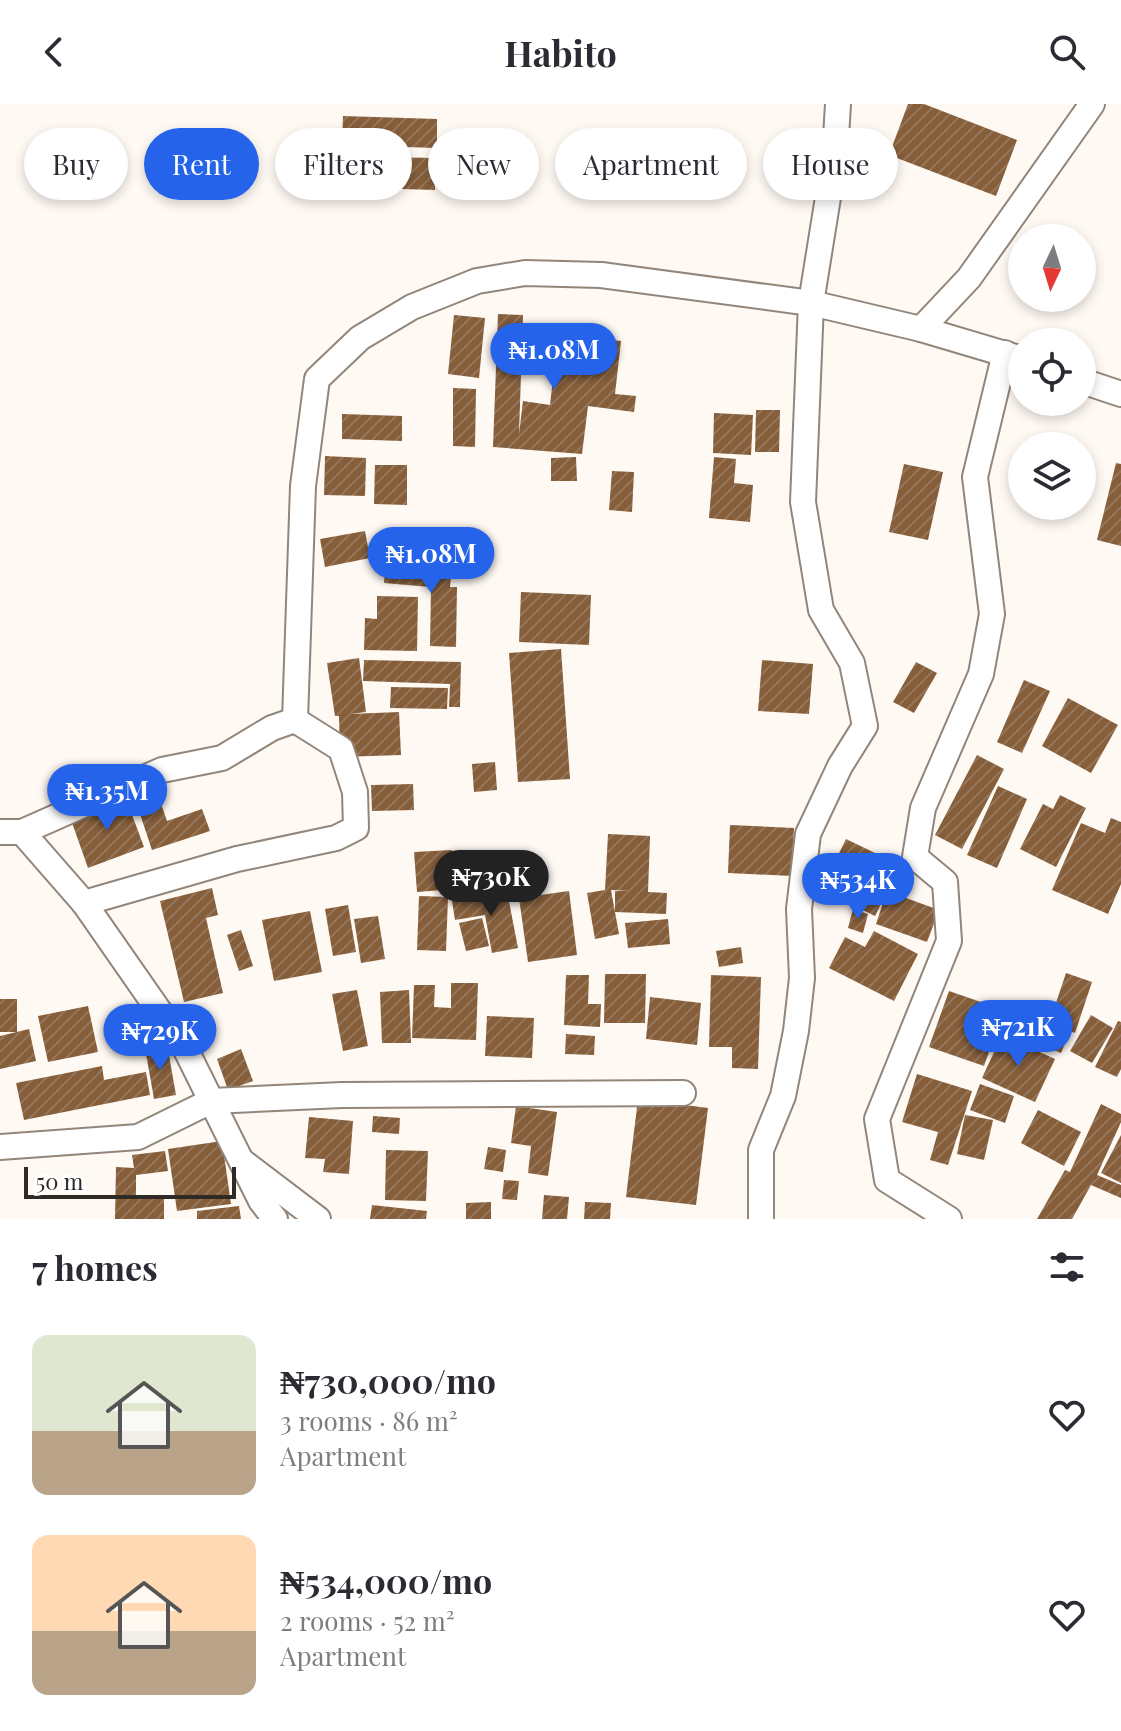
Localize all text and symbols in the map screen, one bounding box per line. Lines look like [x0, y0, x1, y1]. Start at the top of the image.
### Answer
text: Habito [504, 28, 617, 76]
icon: back [32, 30, 76, 74]
icon: search [1045, 30, 1089, 74]
chip: Buy [24, 128, 128, 200]
chip: Rent [144, 128, 259, 200]
chip: Filters [275, 128, 412, 200]
chip: New [428, 128, 539, 200]
chip: Apartment [555, 128, 747, 200]
chip: House [763, 128, 898, 200]
north arrow [1008, 224, 1096, 312]
map controls [1008, 224, 1096, 520]
pin: ₦1.08M [489, 323, 619, 391]
button: locate [1008, 328, 1096, 416]
text: ₦1.08M [508, 331, 600, 366]
button: layers [1008, 432, 1096, 520]
pin: ₦1.08M [366, 527, 496, 595]
text: ₦1.08M [385, 535, 477, 570]
pin: ₦1.35M [42, 764, 172, 832]
text: ₦1.35M [65, 772, 149, 807]
pin: ₦730K [435, 850, 547, 918]
pin: ₦534K [802, 853, 914, 921]
text: ₦730K [452, 858, 530, 893]
text: ₦534K [820, 861, 896, 896]
pin: ₦721K [962, 1000, 1074, 1068]
pin: ₦729K [104, 1004, 216, 1072]
text: ₦721K [982, 1008, 1054, 1043]
text: ₦729K [121, 1012, 199, 1047]
scale bar [24, 1163, 236, 1199]
text: 50 m [36, 1166, 83, 1196]
text: 7 homes [32, 1244, 158, 1290]
icon: filters [1045, 1245, 1089, 1289]
text: ₦730,000/mo [280, 1357, 496, 1403]
icon: home [96, 1367, 192, 1463]
icon: heart [1045, 1393, 1089, 1437]
text: 3 rooms · 86 m² [280, 1403, 458, 1438]
text: Apartment [280, 1438, 406, 1473]
text: ₦534,000/mo [280, 1557, 492, 1603]
icon: home [96, 1567, 192, 1663]
icon: heart [1045, 1593, 1089, 1637]
text: 2 rooms · 52 m² [280, 1603, 455, 1638]
text: Apartment [280, 1638, 406, 1673]

